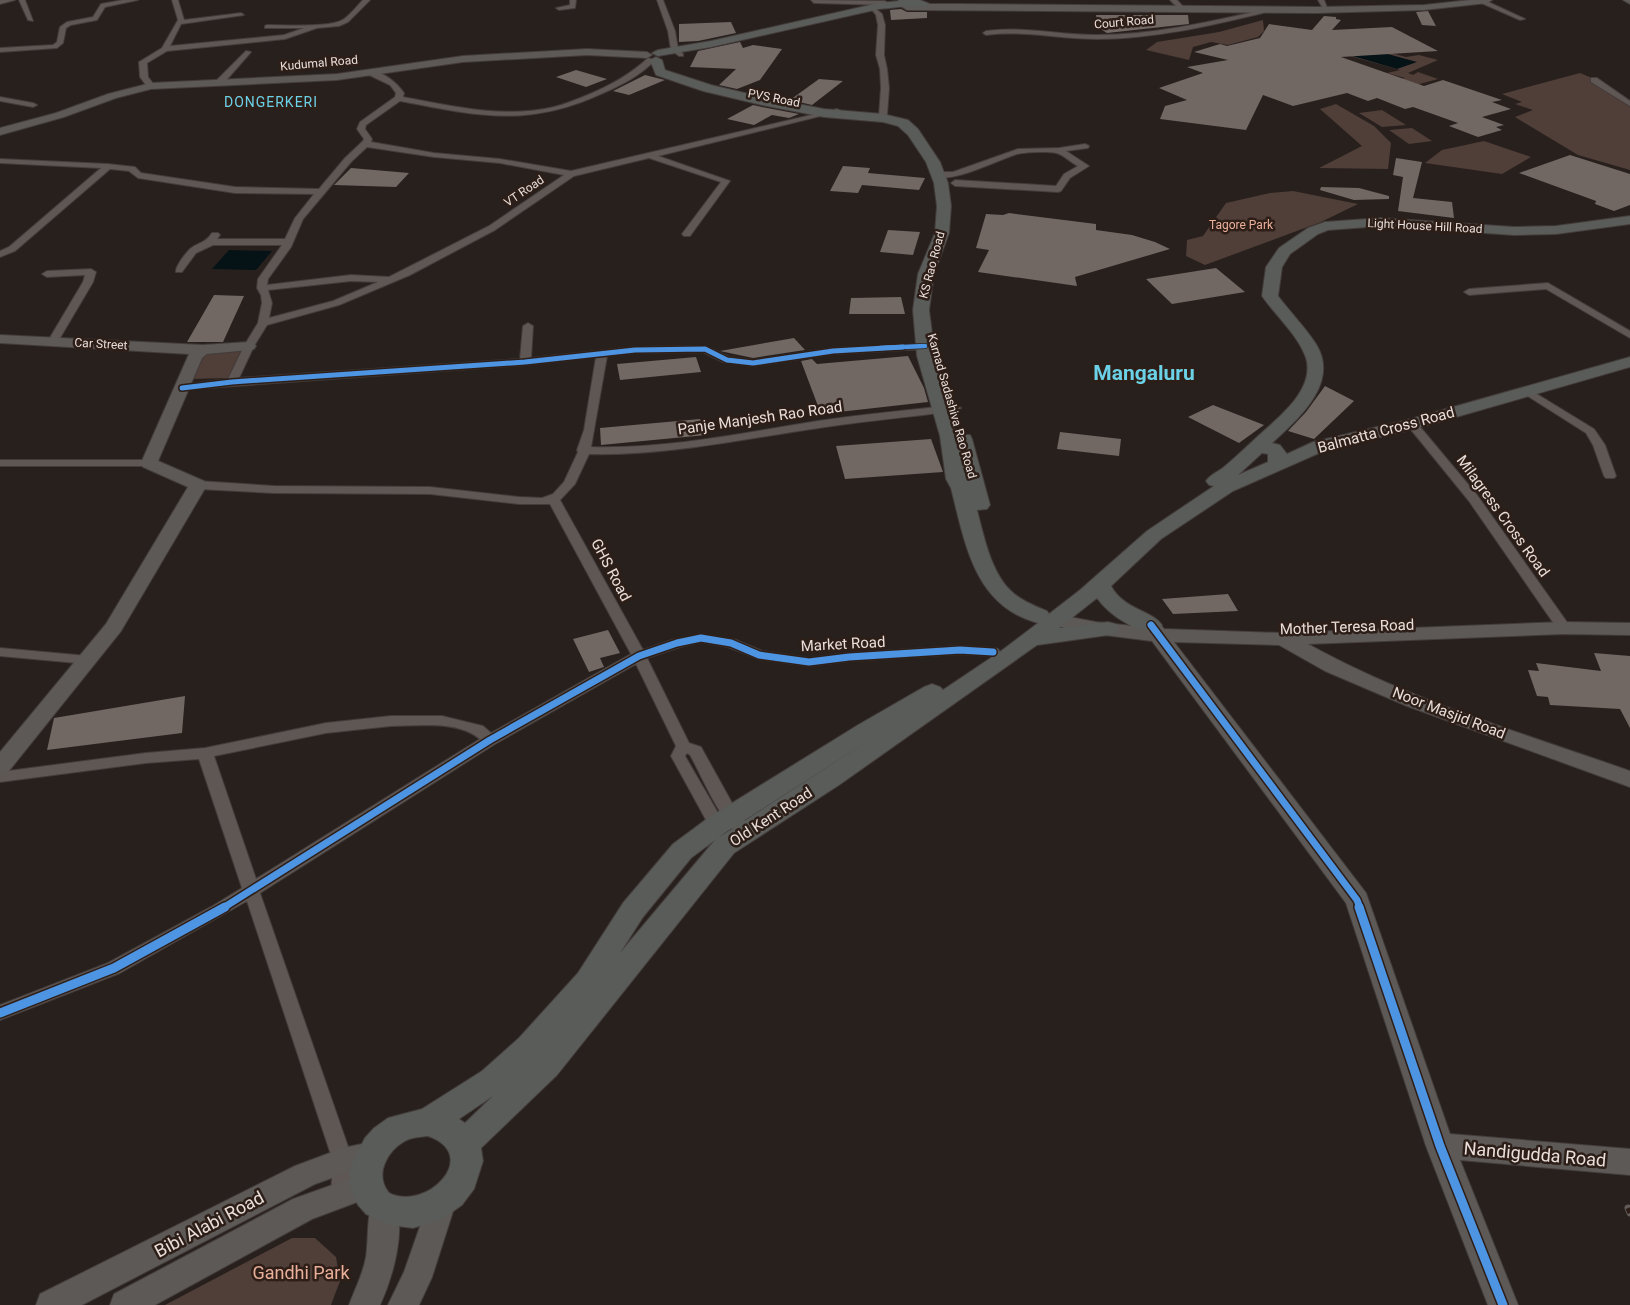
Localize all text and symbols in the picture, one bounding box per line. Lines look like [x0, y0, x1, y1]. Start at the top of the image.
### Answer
street label: Court Road [1093, 12, 1155, 32]
street label: Kudumal Road [280, 53, 358, 73]
street label: PVS Road [747, 86, 801, 110]
district label: DONGERKERI [224, 94, 318, 110]
street label: VT Road [501, 173, 547, 209]
street label: Light House Hill Road [1367, 216, 1483, 236]
park label: Tagore Park [1209, 218, 1274, 232]
street label: KS Rao Road [916, 230, 948, 300]
street label: Karnad Sadashiva Rao Road [925, 332, 979, 480]
street label: Car Street [74, 336, 128, 352]
district label: Mangaluru [1093, 361, 1195, 385]
street label: Panje Manjesh Rao Road [677, 398, 843, 438]
street label: Balmatta Cross Road [1316, 403, 1456, 457]
street label: Milagress Cross Road [1453, 452, 1553, 580]
street label: GHS Road [587, 536, 635, 604]
street label: Mother Teresa Road [1280, 616, 1414, 638]
street label: Market Road [800, 633, 886, 655]
street label: Noor Masjid Road [1390, 683, 1508, 743]
street label: Old Kent Road [726, 784, 816, 850]
street label: Nandigudda Road [1463, 1137, 1607, 1171]
street label: Bibi Alabi Road [151, 1186, 267, 1262]
park label: Gandhi Park [252, 1262, 350, 1283]

